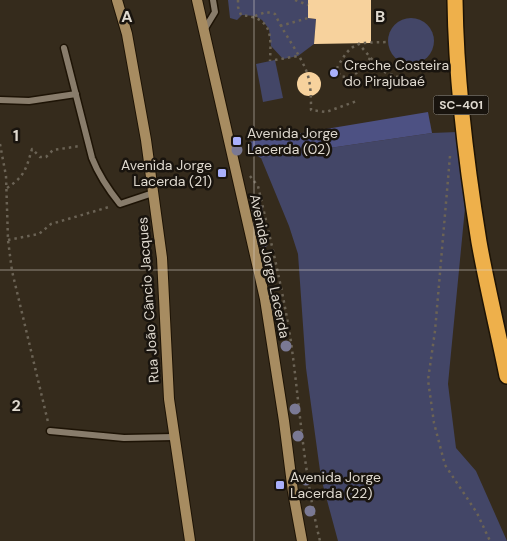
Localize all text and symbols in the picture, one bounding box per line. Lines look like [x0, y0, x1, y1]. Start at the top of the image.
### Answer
text: A [121, 6, 133, 27]
text: B [375, 6, 385, 27]
place label: Creche Costeira do Pirajubaé [344, 56, 449, 90]
marker: Creche Costeira do Pirajubaé [328, 67, 340, 79]
road number: SC-401 [434, 96, 488, 114]
place label: Avenida Jorge Lacerda (02) [247, 124, 338, 158]
text: 1 [13, 125, 19, 146]
marker: Avenida Jorge Lacerda (02) [231, 135, 243, 147]
place label: Avenida Jorge Lacerda (21) [121, 156, 212, 190]
marker: Avenida Jorge Lacerda (21) [216, 167, 228, 179]
street label: Avenida Jorge Lacerda [246, 192, 294, 340]
street label: Rua João Câncio Jacques [133, 217, 163, 383]
text: 2 [11, 395, 21, 416]
place label: Avenida Jorge Lacerda (22) [290, 468, 381, 502]
marker: Avenida Jorge Lacerda (22) [274, 479, 286, 491]

